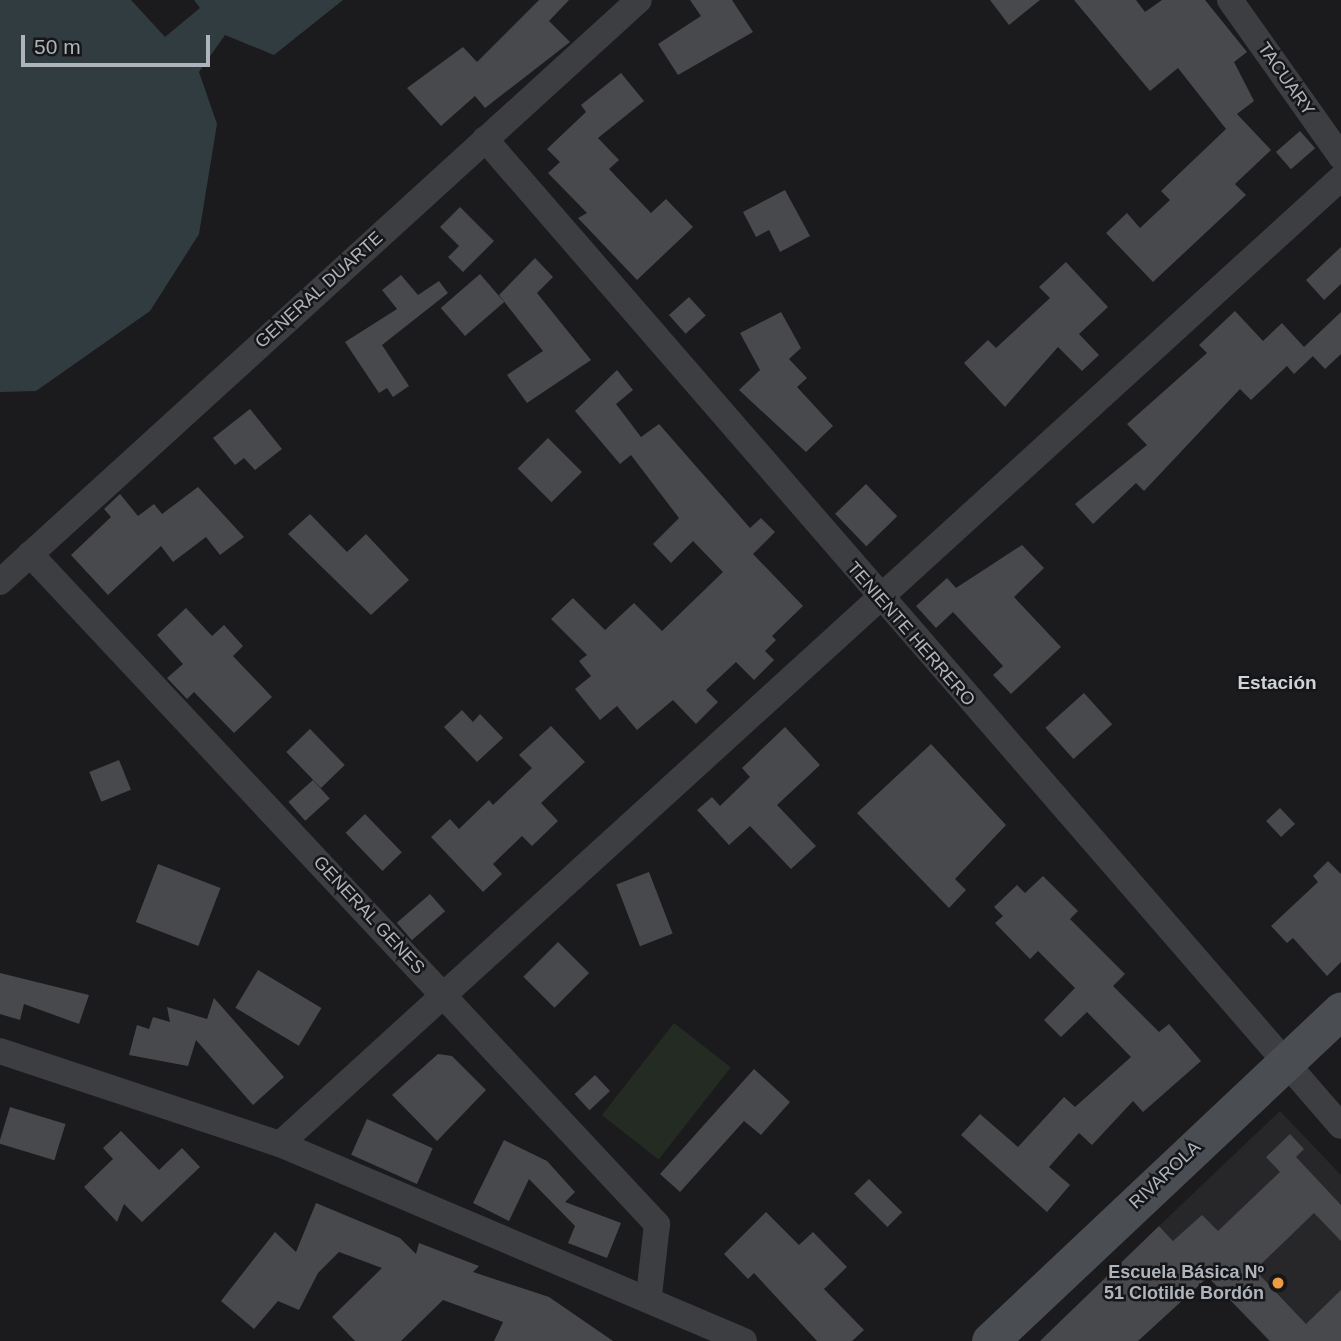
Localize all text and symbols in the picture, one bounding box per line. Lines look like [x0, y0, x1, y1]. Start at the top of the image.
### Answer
scale bar [24, 21, 214, 65]
text: 50 m [34, 35, 81, 58]
street label: TACUARY [1253, 38, 1319, 120]
street label: GENERAL DUARTE [251, 227, 387, 353]
street label: TENIENTE HERRERO [842, 557, 980, 711]
district label: Estación [1237, 672, 1317, 694]
street label: GENERAL GENES [309, 851, 429, 979]
street label: RIVAROLA [1125, 1137, 1205, 1213]
place label: Escuela Básica Nº 51 Clotilde Bordón [1104, 1262, 1264, 1304]
marker: Escuela Básica Nº 51 Clotilde Bordón [1270, 1275, 1286, 1291]

